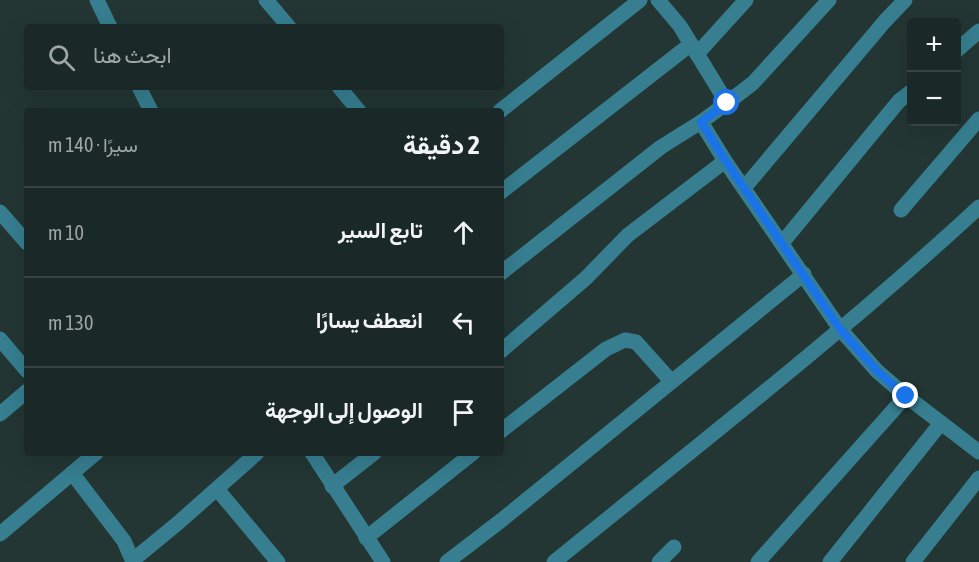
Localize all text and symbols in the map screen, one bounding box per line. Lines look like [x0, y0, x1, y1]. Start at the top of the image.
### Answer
map controls [907, 18, 961, 126]
button: + [907, 18, 961, 72]
search box [24, 24, 504, 90]
icon: search [45, 41, 78, 74]
text: ابحث هنا [93, 42, 172, 68]
button: − [907, 72, 961, 126]
route start [713, 89, 739, 115]
text: 2 دقيقة [403, 130, 480, 160]
text: سيرًا · 140 m [48, 133, 138, 156]
icon: ahead [447, 216, 480, 249]
text: تابع السير [338, 217, 423, 243]
text: 10 m [48, 221, 84, 244]
icon: left [447, 306, 480, 339]
text: انعطف يسارًا [316, 307, 423, 333]
text: 130 m [48, 311, 93, 334]
route end [892, 382, 918, 408]
icon: arrive [447, 396, 480, 429]
text: الوصول إلى الوجهة [265, 397, 423, 423]

